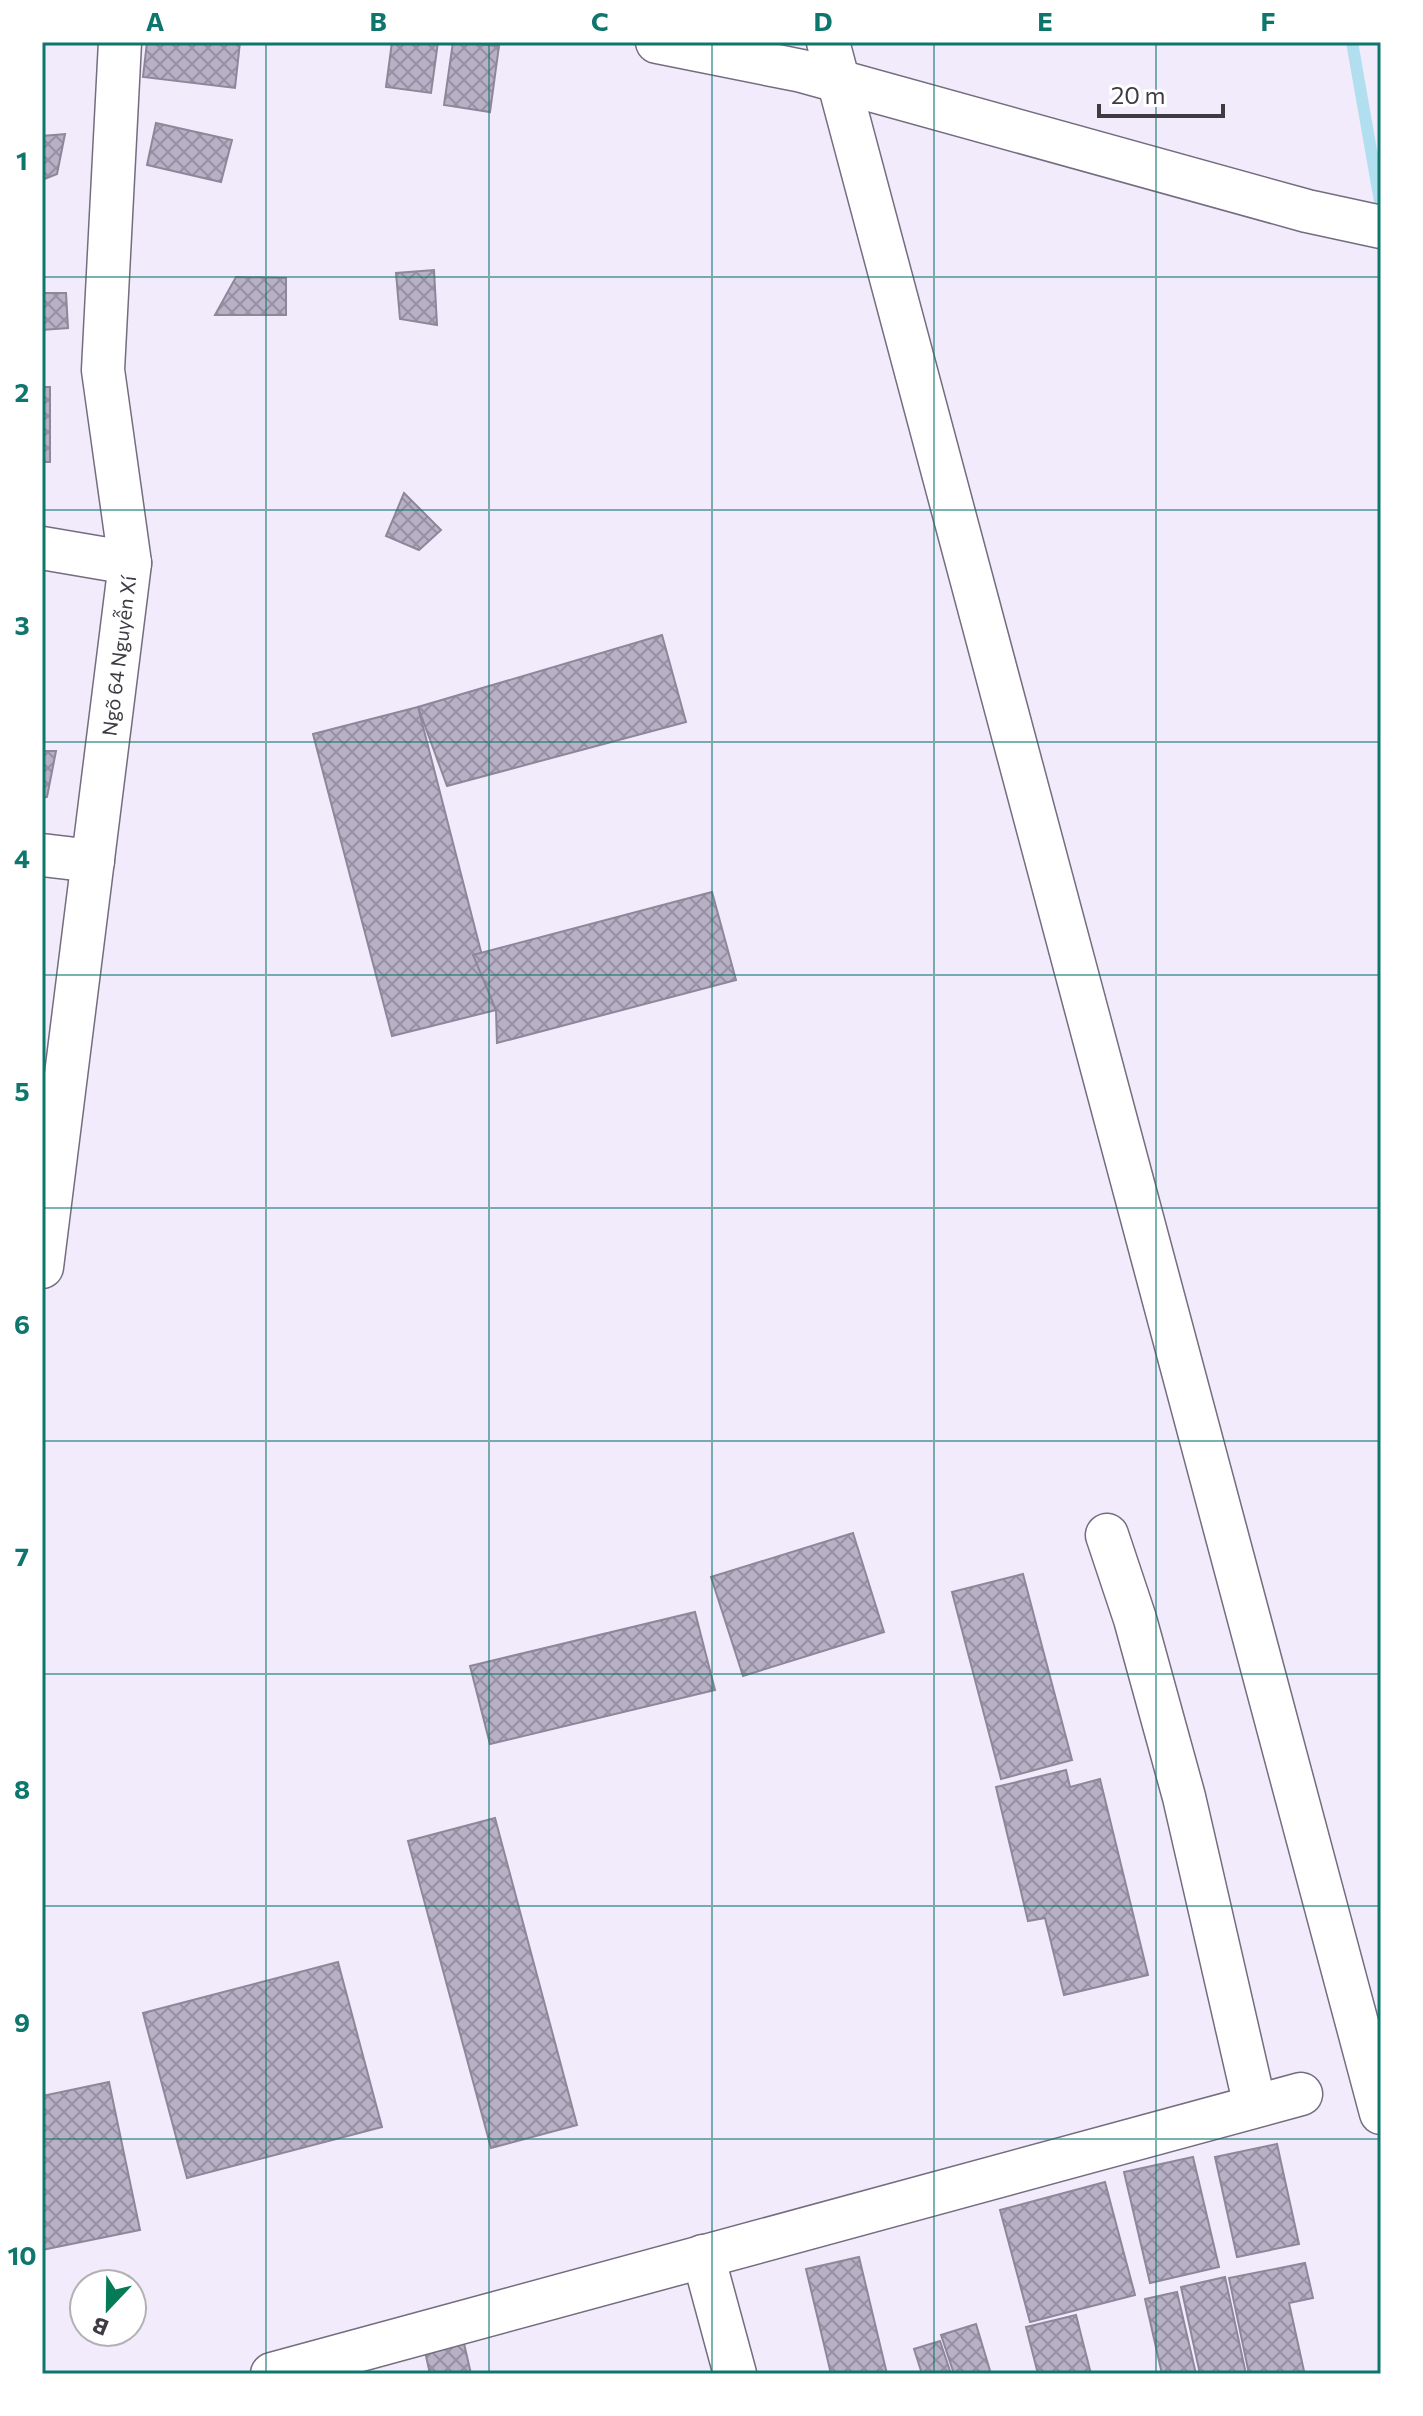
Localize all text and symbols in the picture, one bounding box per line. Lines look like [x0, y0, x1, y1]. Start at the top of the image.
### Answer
text: A [146, 5, 165, 36]
text: B [369, 5, 387, 36]
text: C [591, 5, 609, 36]
text: D [813, 5, 833, 36]
text: E [1037, 5, 1053, 36]
text: F [1260, 5, 1276, 36]
scale bar [1099, 68, 1223, 118]
text: 20 m [1111, 80, 1165, 109]
text: 1 [16, 144, 28, 175]
text: 2 [15, 376, 29, 407]
street label: Ngõ 64 Nguyễn Xí [96, 573, 140, 737]
text: 3 [14, 609, 30, 640]
text: 4 [14, 842, 30, 873]
text: 5 [14, 1075, 30, 1106]
text: 6 [14, 1308, 30, 1339]
text: 7 [15, 1540, 29, 1571]
text: 8 [14, 1773, 30, 1804]
text: 9 [14, 2006, 30, 2037]
text: 10 [7, 2239, 37, 2270]
north arrow [68, 2268, 148, 2348]
text: B [89, 2312, 112, 2342]

